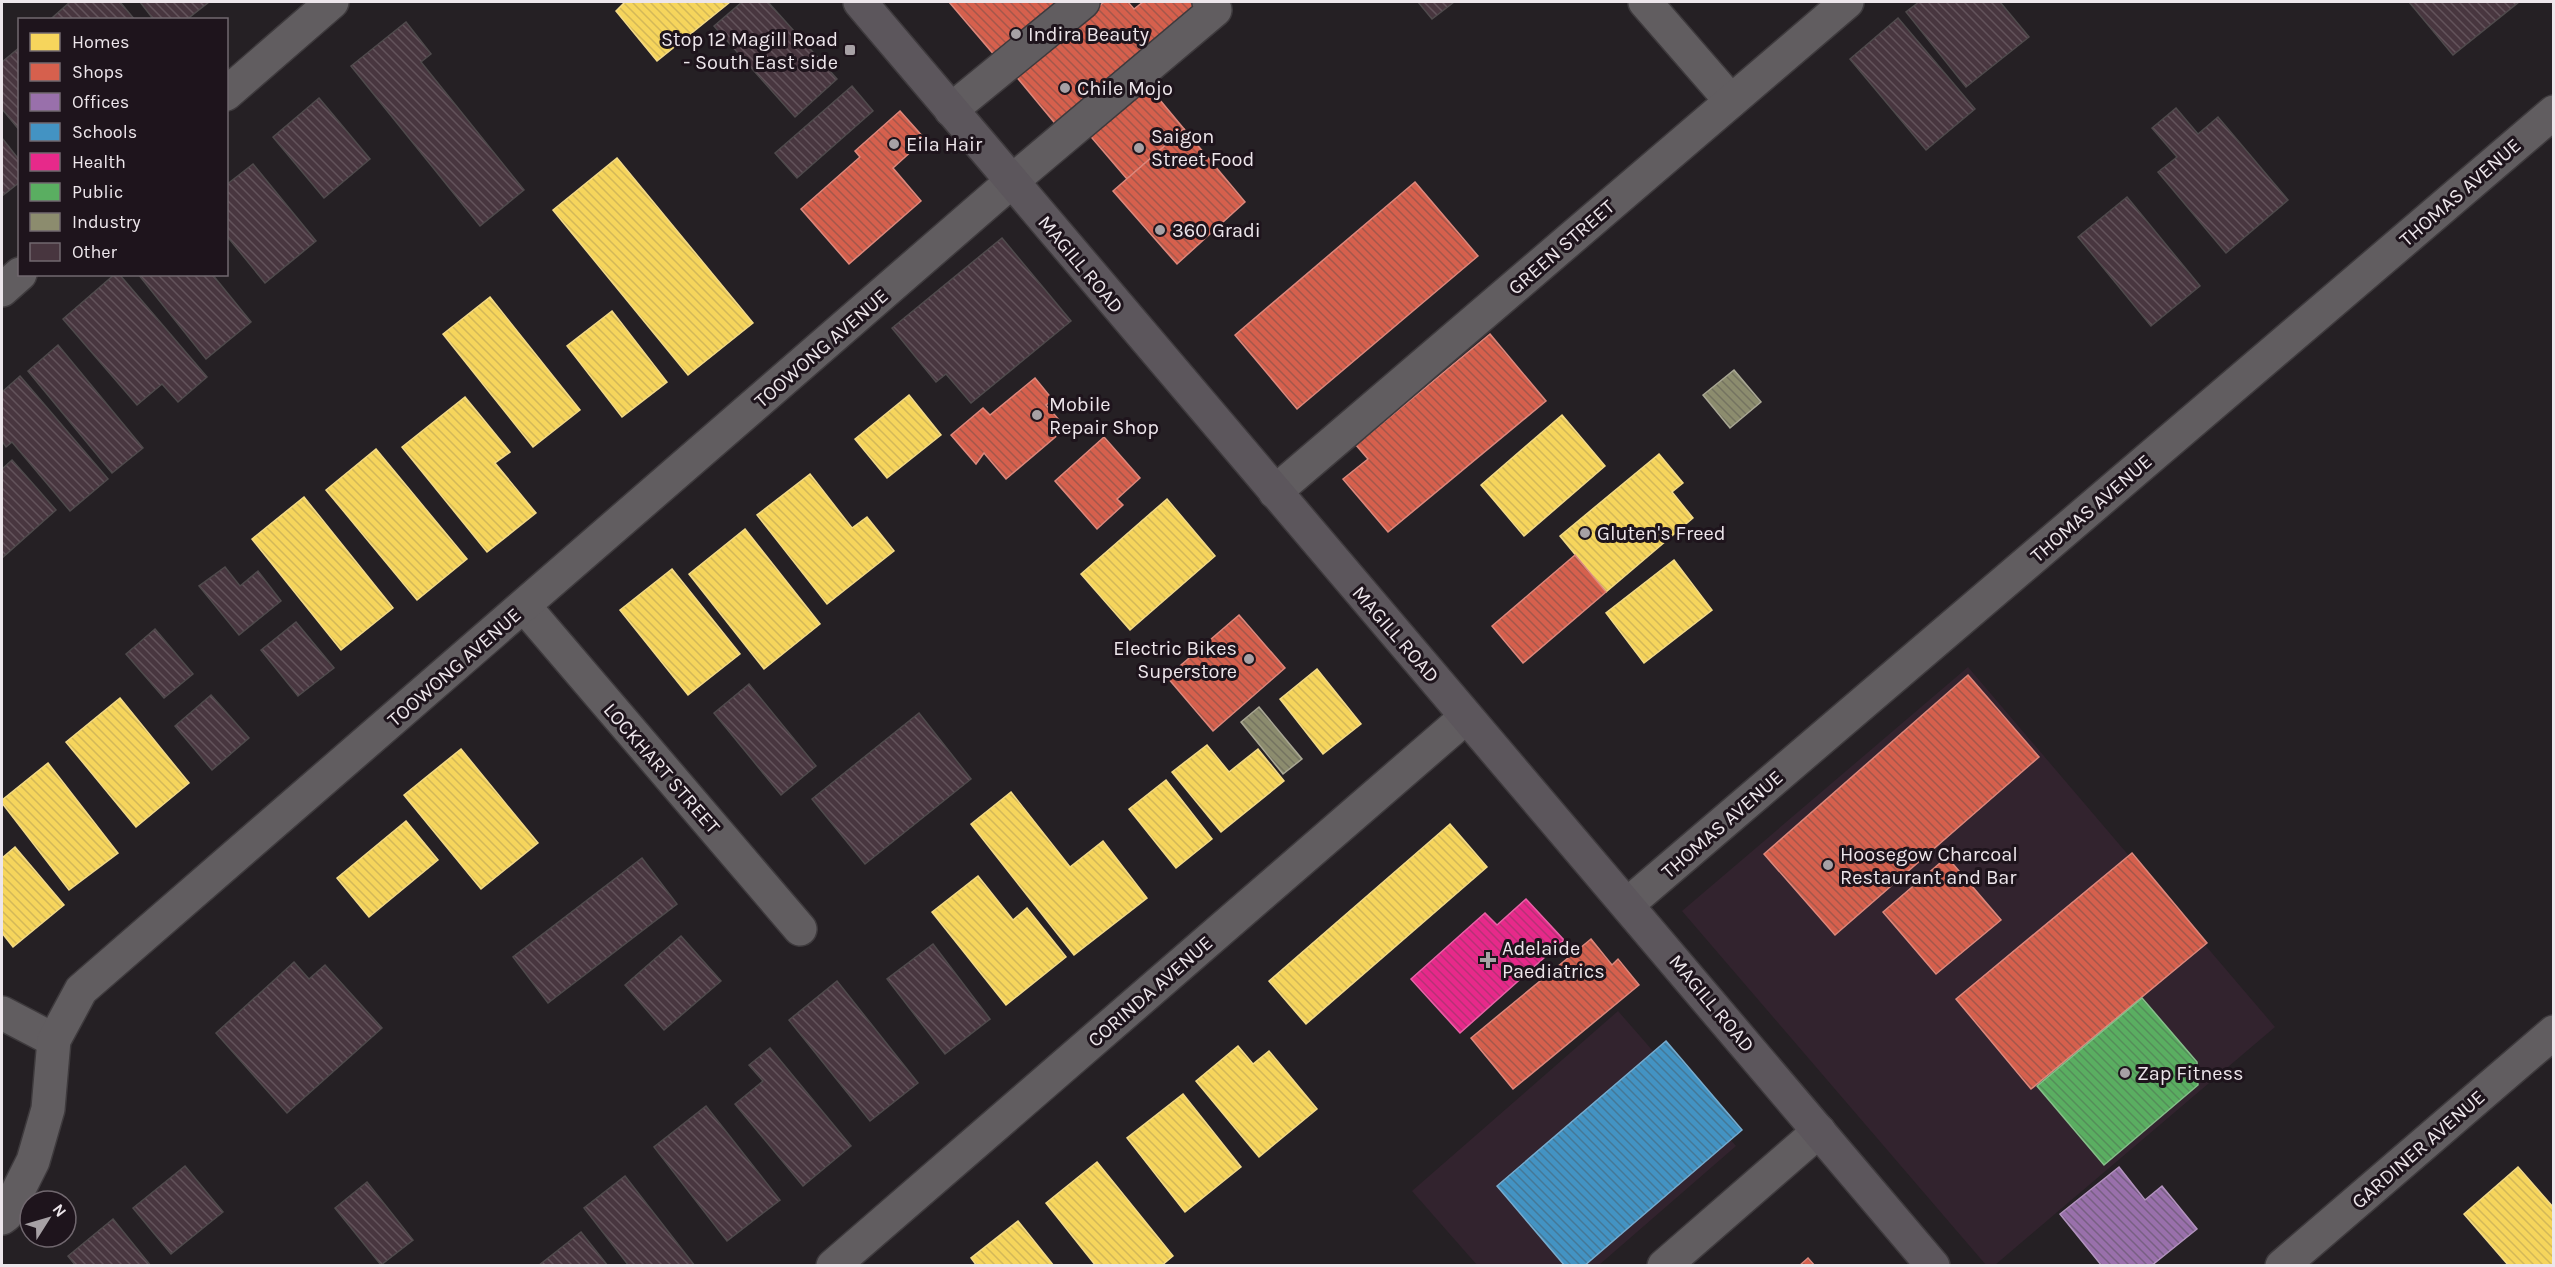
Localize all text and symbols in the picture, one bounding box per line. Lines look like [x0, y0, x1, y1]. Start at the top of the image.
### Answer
legend [18, 18, 228, 276]
place label: Indira Beauty [1028, 23, 1149, 46]
marker: Indira Beauty [1009, 27, 1023, 41]
place label: Stop 12 Magill Road - South East side [661, 28, 838, 74]
text: Homes [72, 31, 129, 53]
marker: Stop 12 Magill Road - South East side [843, 43, 857, 57]
text: Shops [72, 61, 124, 83]
place label: Chile Mojo [1077, 77, 1173, 100]
marker: Chile Mojo [1058, 81, 1072, 95]
text: Offices [72, 91, 129, 113]
text: Schools [72, 121, 137, 143]
place label: Saigon Street Food [1151, 125, 1254, 171]
place label: Eila Hair [906, 133, 983, 156]
street label: THOMAS AVENUE [2395, 134, 2526, 251]
marker: Eila Hair [887, 137, 901, 151]
marker: Saigon Street Food [1132, 141, 1146, 155]
text: Health [72, 151, 126, 173]
text: Public [72, 181, 123, 203]
street label: GREEN STREET [1504, 195, 1619, 300]
text: Industry [72, 211, 141, 233]
street label: MAGILL ROAD [1033, 211, 1128, 318]
place label: 360 Gradi [1172, 219, 1261, 242]
marker: 360 Gradi [1153, 223, 1167, 237]
text: Other [72, 241, 117, 263]
street label: TOOWONG AVENUE [750, 284, 893, 413]
place label: Mobile Repair Shop [1049, 393, 1159, 439]
marker: Mobile Repair Shop [1030, 408, 1044, 422]
street label: THOMAS AVENUE [2026, 450, 2157, 567]
place label: Gluten's Freed [1597, 522, 1726, 545]
marker: Gluten's Freed [1578, 526, 1592, 540]
street label: MAGILL ROAD [1348, 581, 1444, 687]
street label: TOOWONG AVENUE [383, 603, 526, 732]
place label: Electric Bikes Superstore [1113, 637, 1237, 683]
marker: Electric Bikes Superstore [1242, 652, 1256, 666]
street label: LOCKHART STREET [599, 698, 725, 838]
street label: THOMAS AVENUE [1657, 766, 1788, 883]
place label: Hoosegow Charcoal Restaurant and Bar [1840, 843, 2018, 889]
marker: Hoosegow Charcoal Restaurant and Bar [1821, 858, 1835, 872]
street label: CORINDA AVENUE [1083, 931, 1217, 1052]
place label: Adelaide Paediatrics [1502, 937, 1605, 983]
street label: MAGILL ROAD [1664, 950, 1759, 1057]
marker: Adelaide Paediatrics [1479, 951, 1497, 969]
place label: Zap Fitness [2137, 1062, 2244, 1085]
marker: Zap Fitness [2118, 1066, 2132, 1080]
street label: GARDINER AVENUE [2347, 1085, 2490, 1213]
north arrow [18, 1189, 78, 1249]
text: N [49, 1200, 71, 1221]

